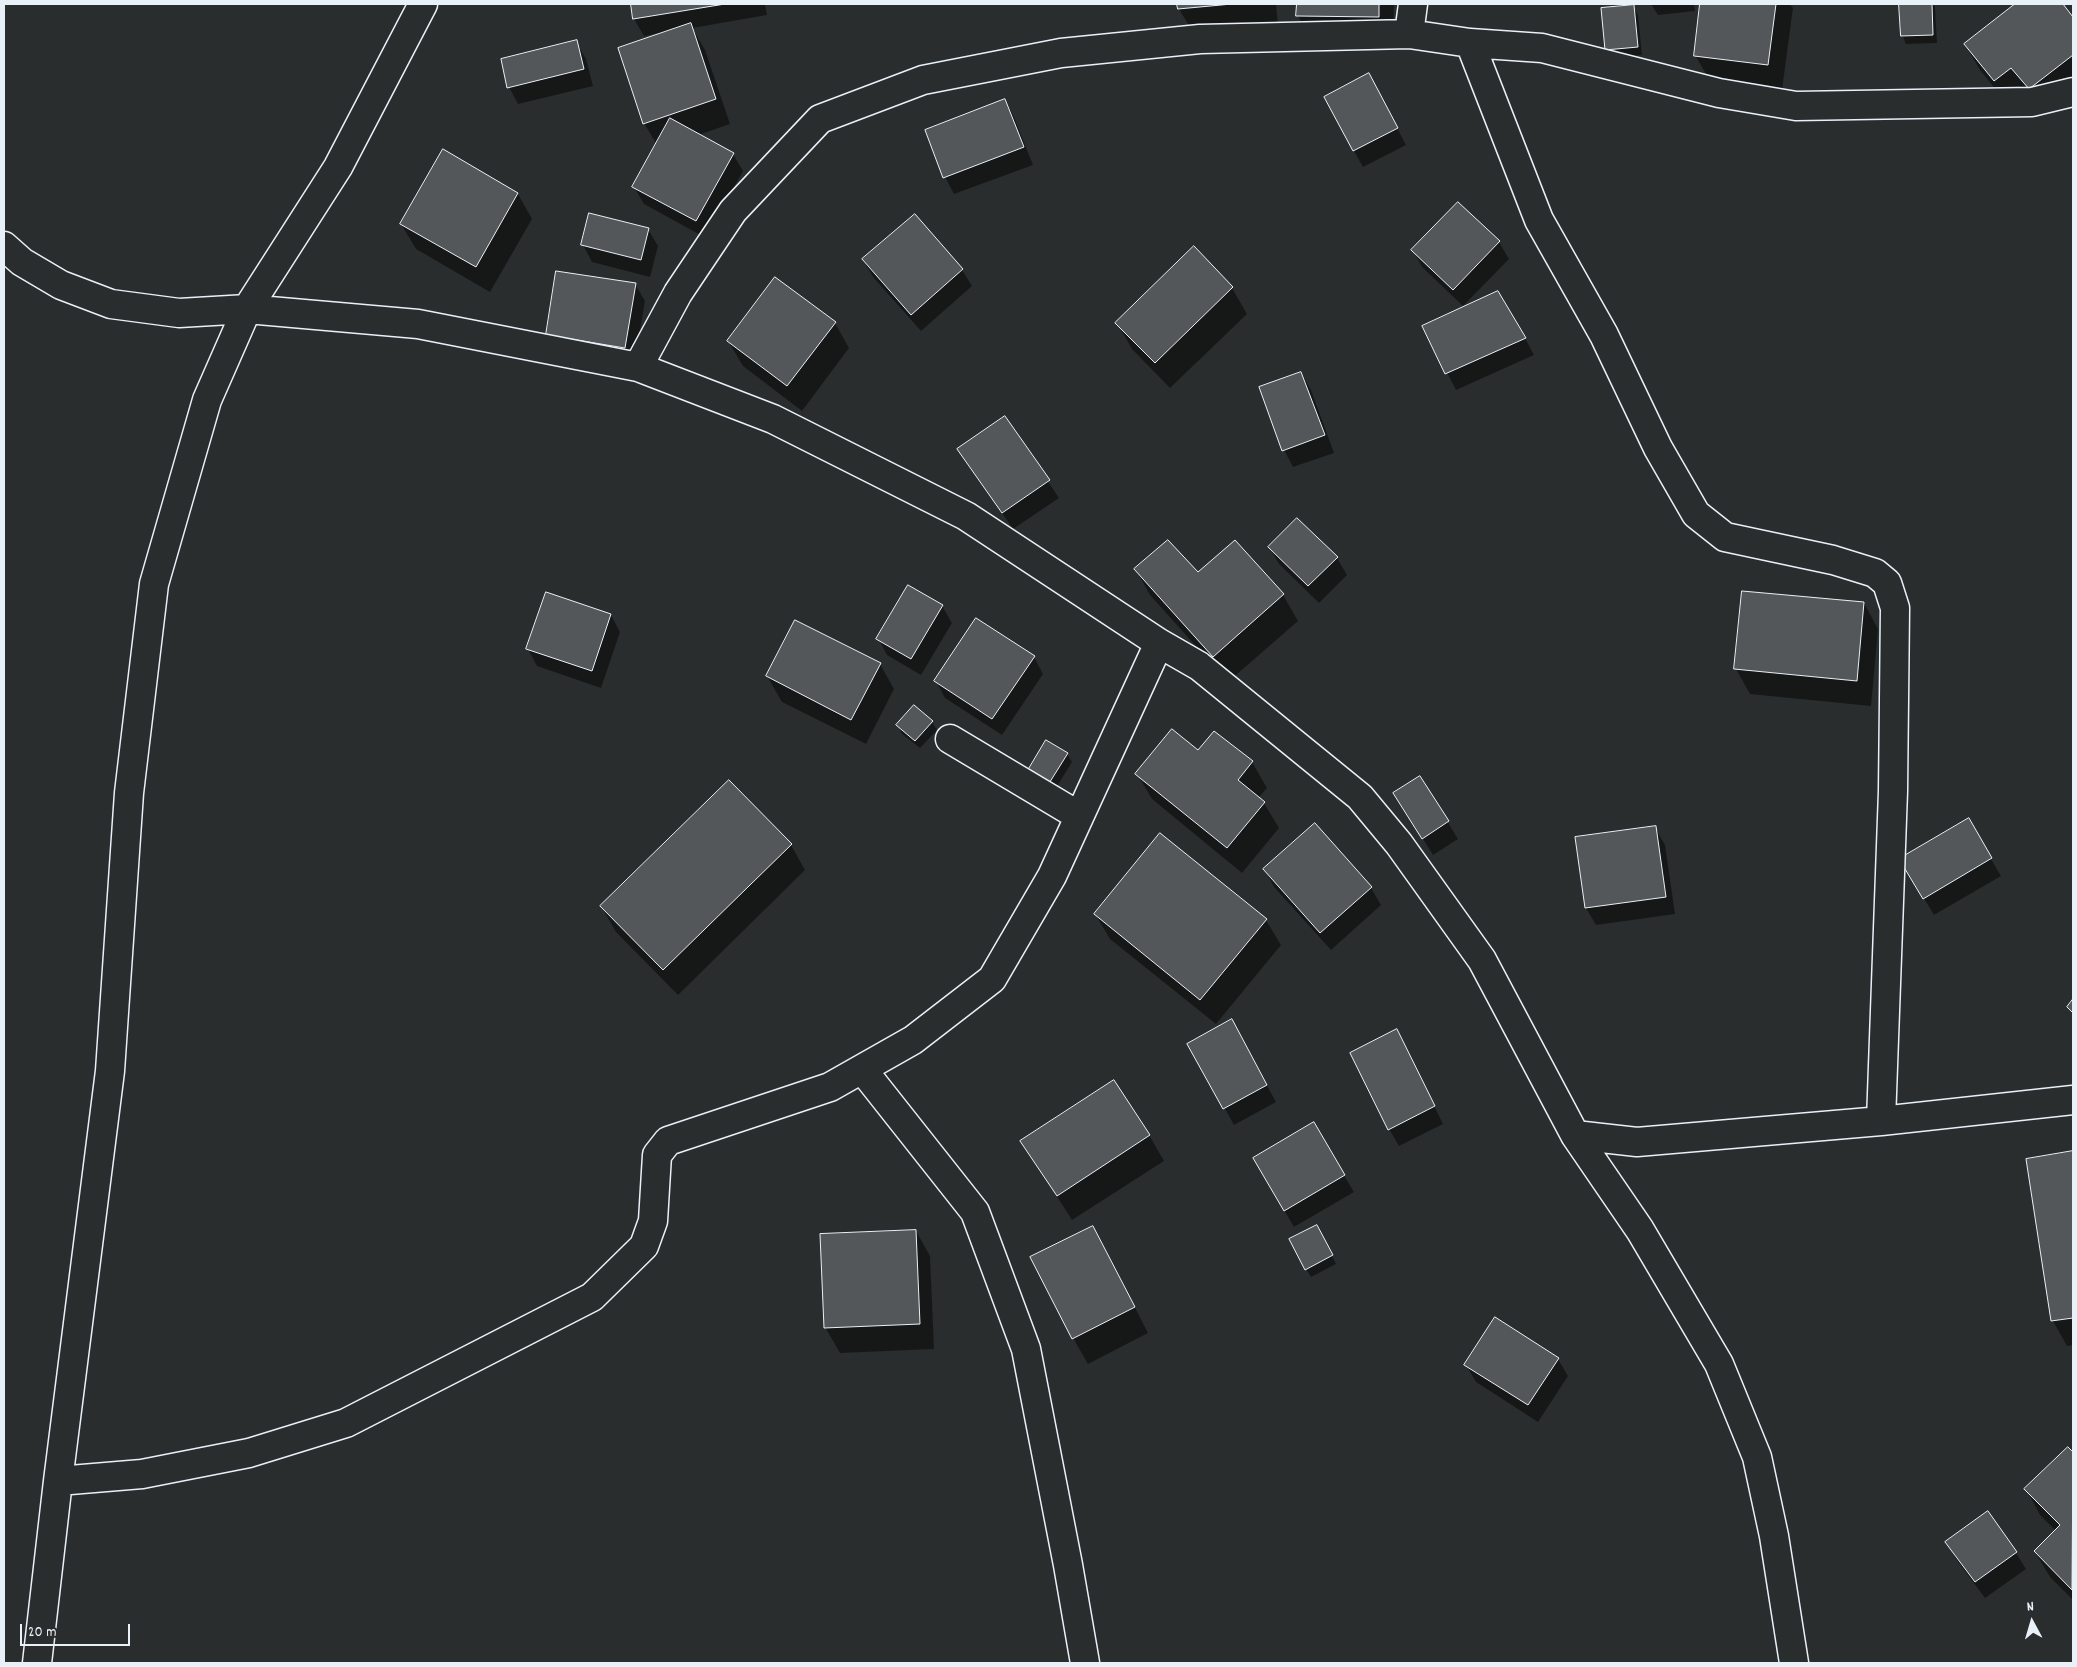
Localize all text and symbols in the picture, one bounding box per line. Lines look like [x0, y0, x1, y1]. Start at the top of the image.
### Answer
north arrow [2007, 1597, 2057, 1647]
text: N [2026, 1597, 2035, 1617]
scale bar [22, 1614, 132, 1646]
text: 20 m [28, 1622, 56, 1644]

